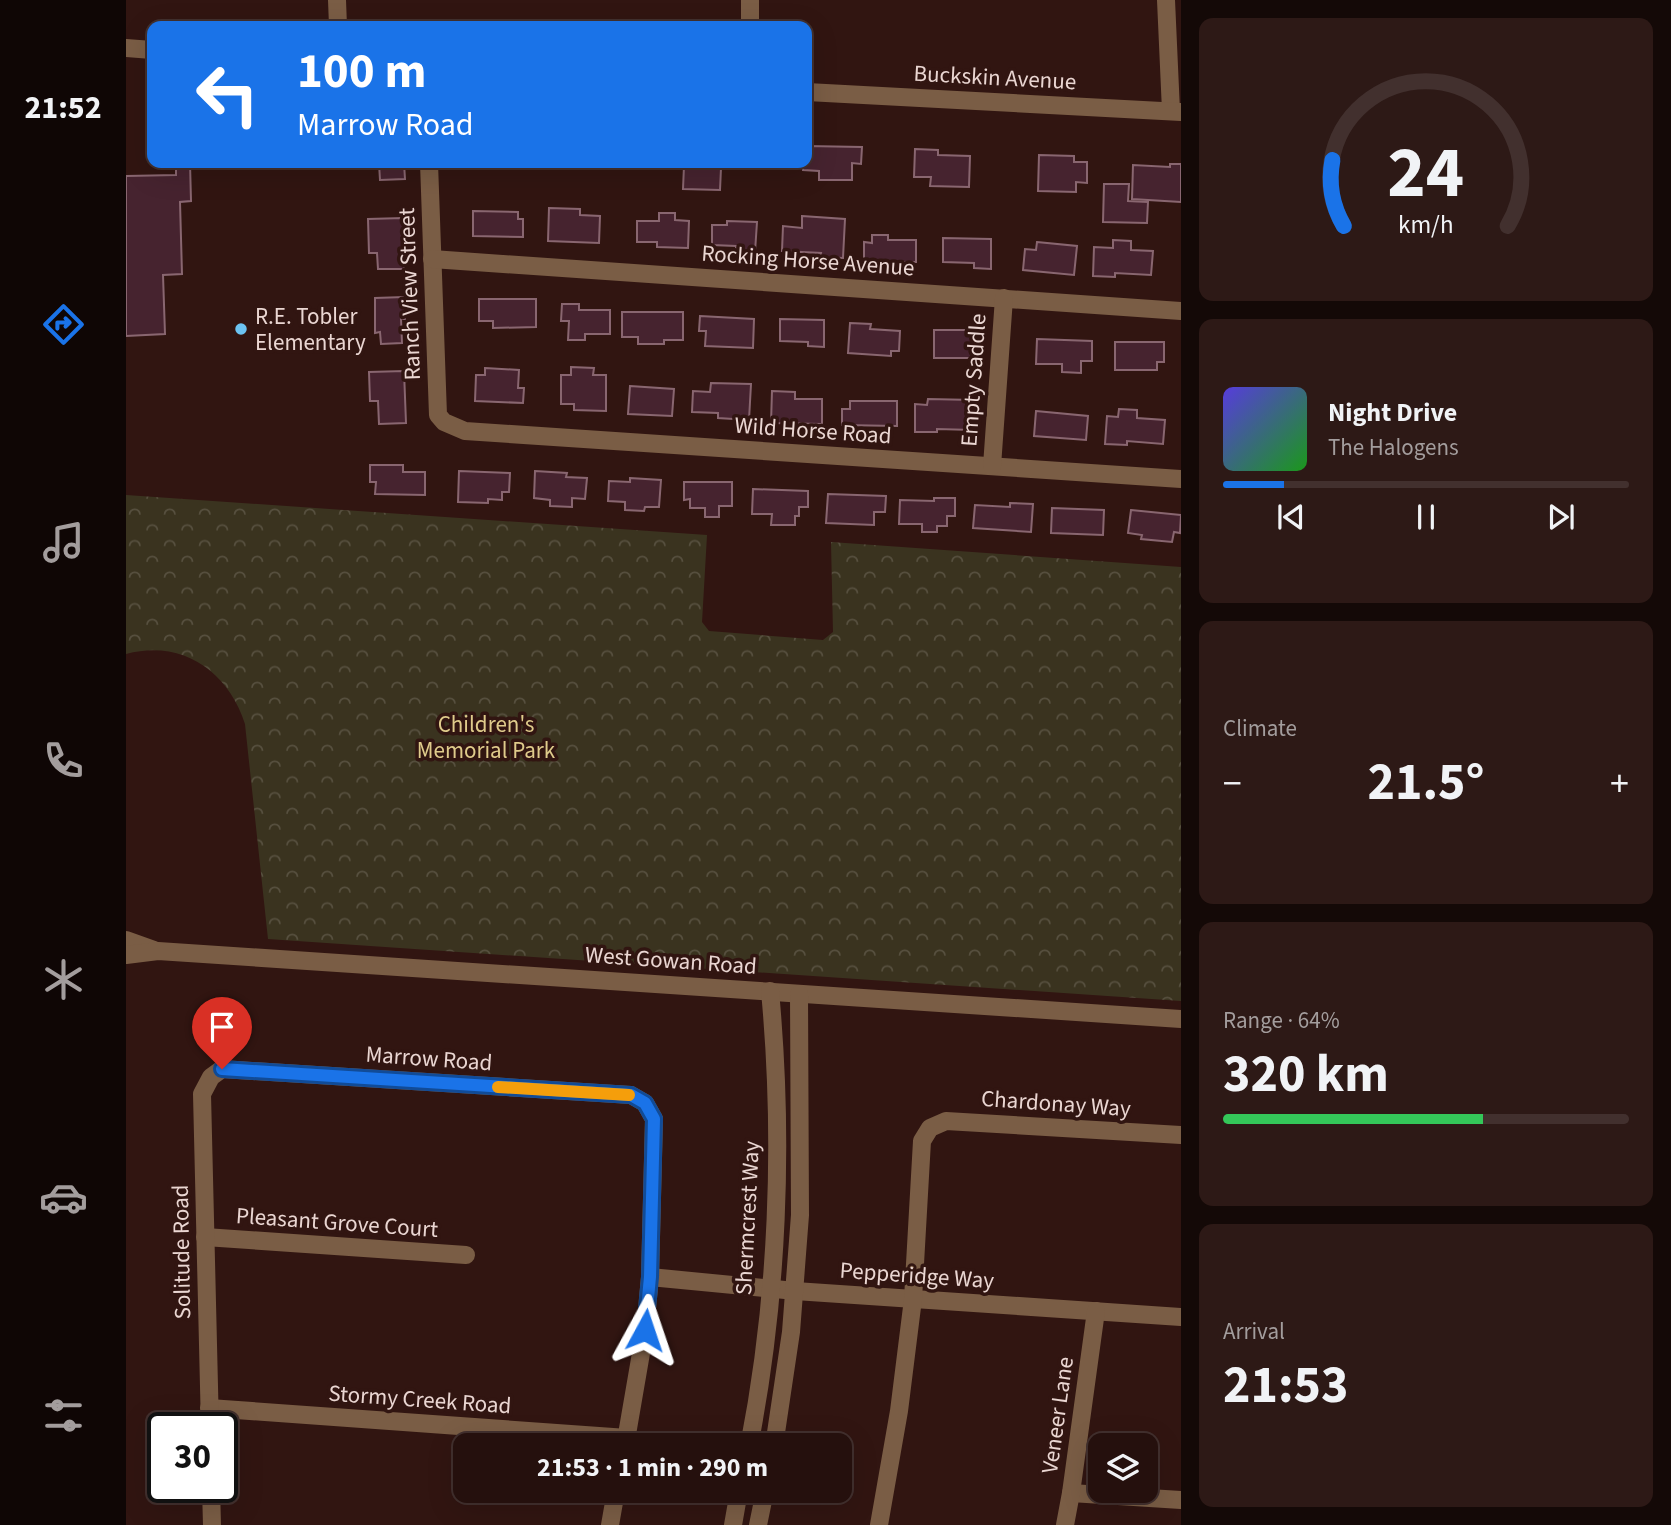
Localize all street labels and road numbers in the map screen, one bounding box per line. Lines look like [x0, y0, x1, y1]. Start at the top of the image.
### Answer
street label: Buckskin Avenue [913, 57, 1077, 98]
street label: Ranch View Street [390, 207, 429, 381]
street label: Rocking Horse Avenue [700, 237, 916, 284]
street label: Empty Saddle [952, 312, 995, 448]
street label: Wild Horse Road [733, 409, 893, 452]
street label: West Gowan Road [584, 938, 758, 983]
street label: Marrow Road [364, 1038, 493, 1079]
street label: Chardonay Way [980, 1082, 1132, 1125]
street label: Shermcrest Way [727, 1140, 768, 1296]
street label: Solitude Road [164, 1184, 199, 1320]
street label: Pleasant Grove Court [235, 1199, 439, 1246]
street label: Pepperidge Way [839, 1254, 995, 1297]
street label: Veneer Lane [1033, 1355, 1082, 1476]
street label: Stormy Creek Road [327, 1377, 512, 1422]

